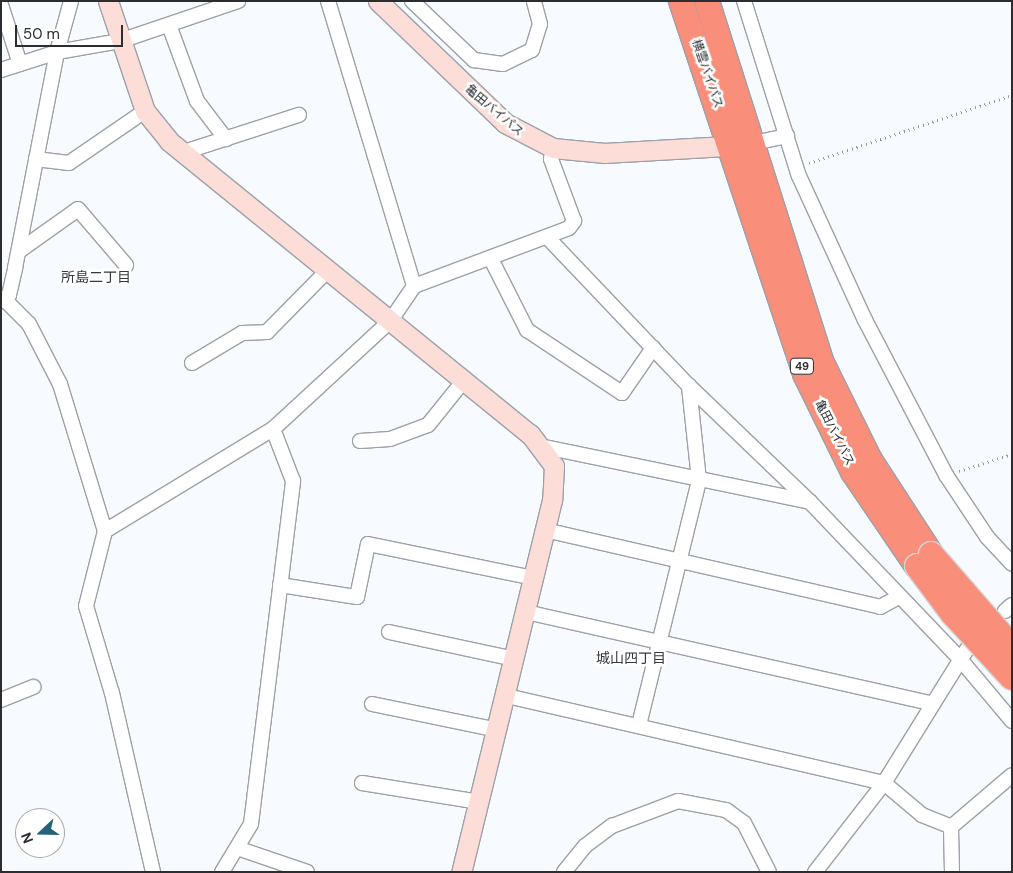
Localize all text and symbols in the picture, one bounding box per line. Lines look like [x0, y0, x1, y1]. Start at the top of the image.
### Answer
scale bar [18, 15, 125, 47]
text: 50 m [23, 24, 60, 44]
street label: 横雲バイパス [688, 38, 726, 110]
street label: 亀田バイパス [462, 82, 526, 140]
district label: 所島二丁目 [61, 269, 131, 285]
road number: 49 [790, 358, 814, 374]
street label: 亀田バイパス [811, 398, 857, 468]
district label: 城山四丁目 [596, 650, 666, 666]
north arrow [15, 808, 65, 858]
text: N [17, 830, 37, 846]

